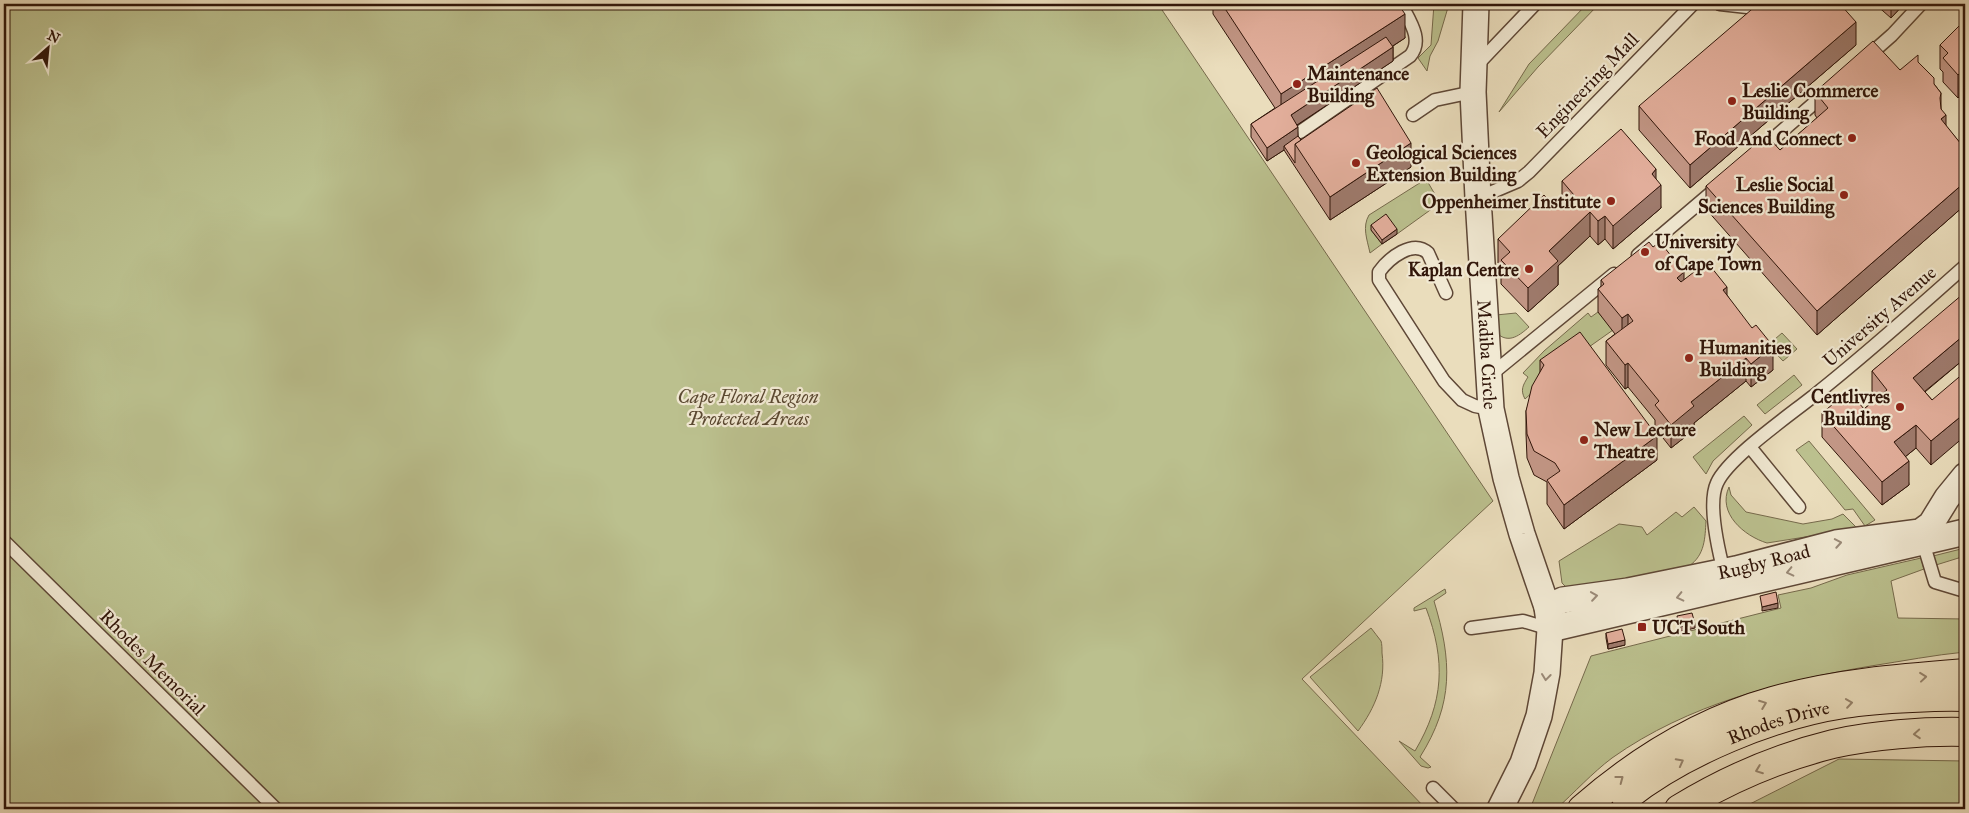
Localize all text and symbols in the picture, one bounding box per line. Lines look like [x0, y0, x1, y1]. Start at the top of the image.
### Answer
north arrow [22, 22, 72, 72]
text: N [45, 27, 63, 47]
street label: Engineering Mall [1531, 27, 1645, 144]
place label: Maintenance Building [1307, 62, 1409, 108]
marker: Maintenance Building [1291, 78, 1303, 90]
place label: Leslie Commerce Building [1742, 79, 1879, 125]
marker: Leslie Commerce Building [1726, 95, 1738, 107]
place label: Food And Connect [1694, 127, 1842, 150]
marker: Food And Connect [1846, 132, 1858, 144]
place label: Geological Sciences Extension Building [1366, 141, 1517, 187]
marker: Geological Sciences Extension Building [1350, 157, 1362, 169]
place label: Leslie Social Sciences Building [1698, 173, 1835, 219]
marker: Leslie Social Sciences Building [1838, 189, 1850, 201]
place label: Oppenheimer Institute [1422, 190, 1601, 214]
marker: Oppenheimer Institute [1605, 195, 1617, 207]
place label: University of Cape Town [1655, 230, 1762, 276]
marker: University of Cape Town [1639, 246, 1651, 258]
place label: Kaplan Centre [1408, 258, 1519, 282]
street label: University Avenue [1818, 261, 1941, 372]
marker: Kaplan Centre [1523, 263, 1535, 275]
street label: Madiba Circle [1472, 299, 1502, 410]
place label: Humanities Building [1699, 336, 1792, 382]
marker: Humanities Building [1683, 352, 1695, 364]
park label: Cape Floral Region Protected Areas [678, 385, 819, 430]
place label: Centlivres Building [1811, 385, 1891, 431]
marker: Centlivres Building [1894, 401, 1906, 413]
place label: New Lecture Theatre [1593, 418, 1696, 463]
marker: New Lecture Theatre [1578, 434, 1590, 446]
street label: Rugby Road [1716, 539, 1813, 584]
one-way arrow [1834, 539, 1843, 549]
one-way arrow [1785, 566, 1794, 577]
one-way arrow [1590, 591, 1598, 601]
one-way arrow [1676, 591, 1685, 602]
street label: Rhodes Memorial [95, 605, 211, 721]
place label: UCT South [1652, 616, 1745, 639]
marker: UCT South [1636, 621, 1648, 633]
one-way arrow [1920, 672, 1928, 683]
one-way arrow [1541, 673, 1552, 681]
street label: Rhodes Drive [1724, 696, 1832, 749]
one-way arrow [1846, 698, 1854, 709]
one-way arrow [1759, 700, 1767, 710]
one-way arrow [1912, 728, 1920, 739]
one-way arrow [1675, 758, 1684, 768]
one-way arrow [1755, 763, 1764, 774]
one-way arrow [1614, 776, 1624, 785]

